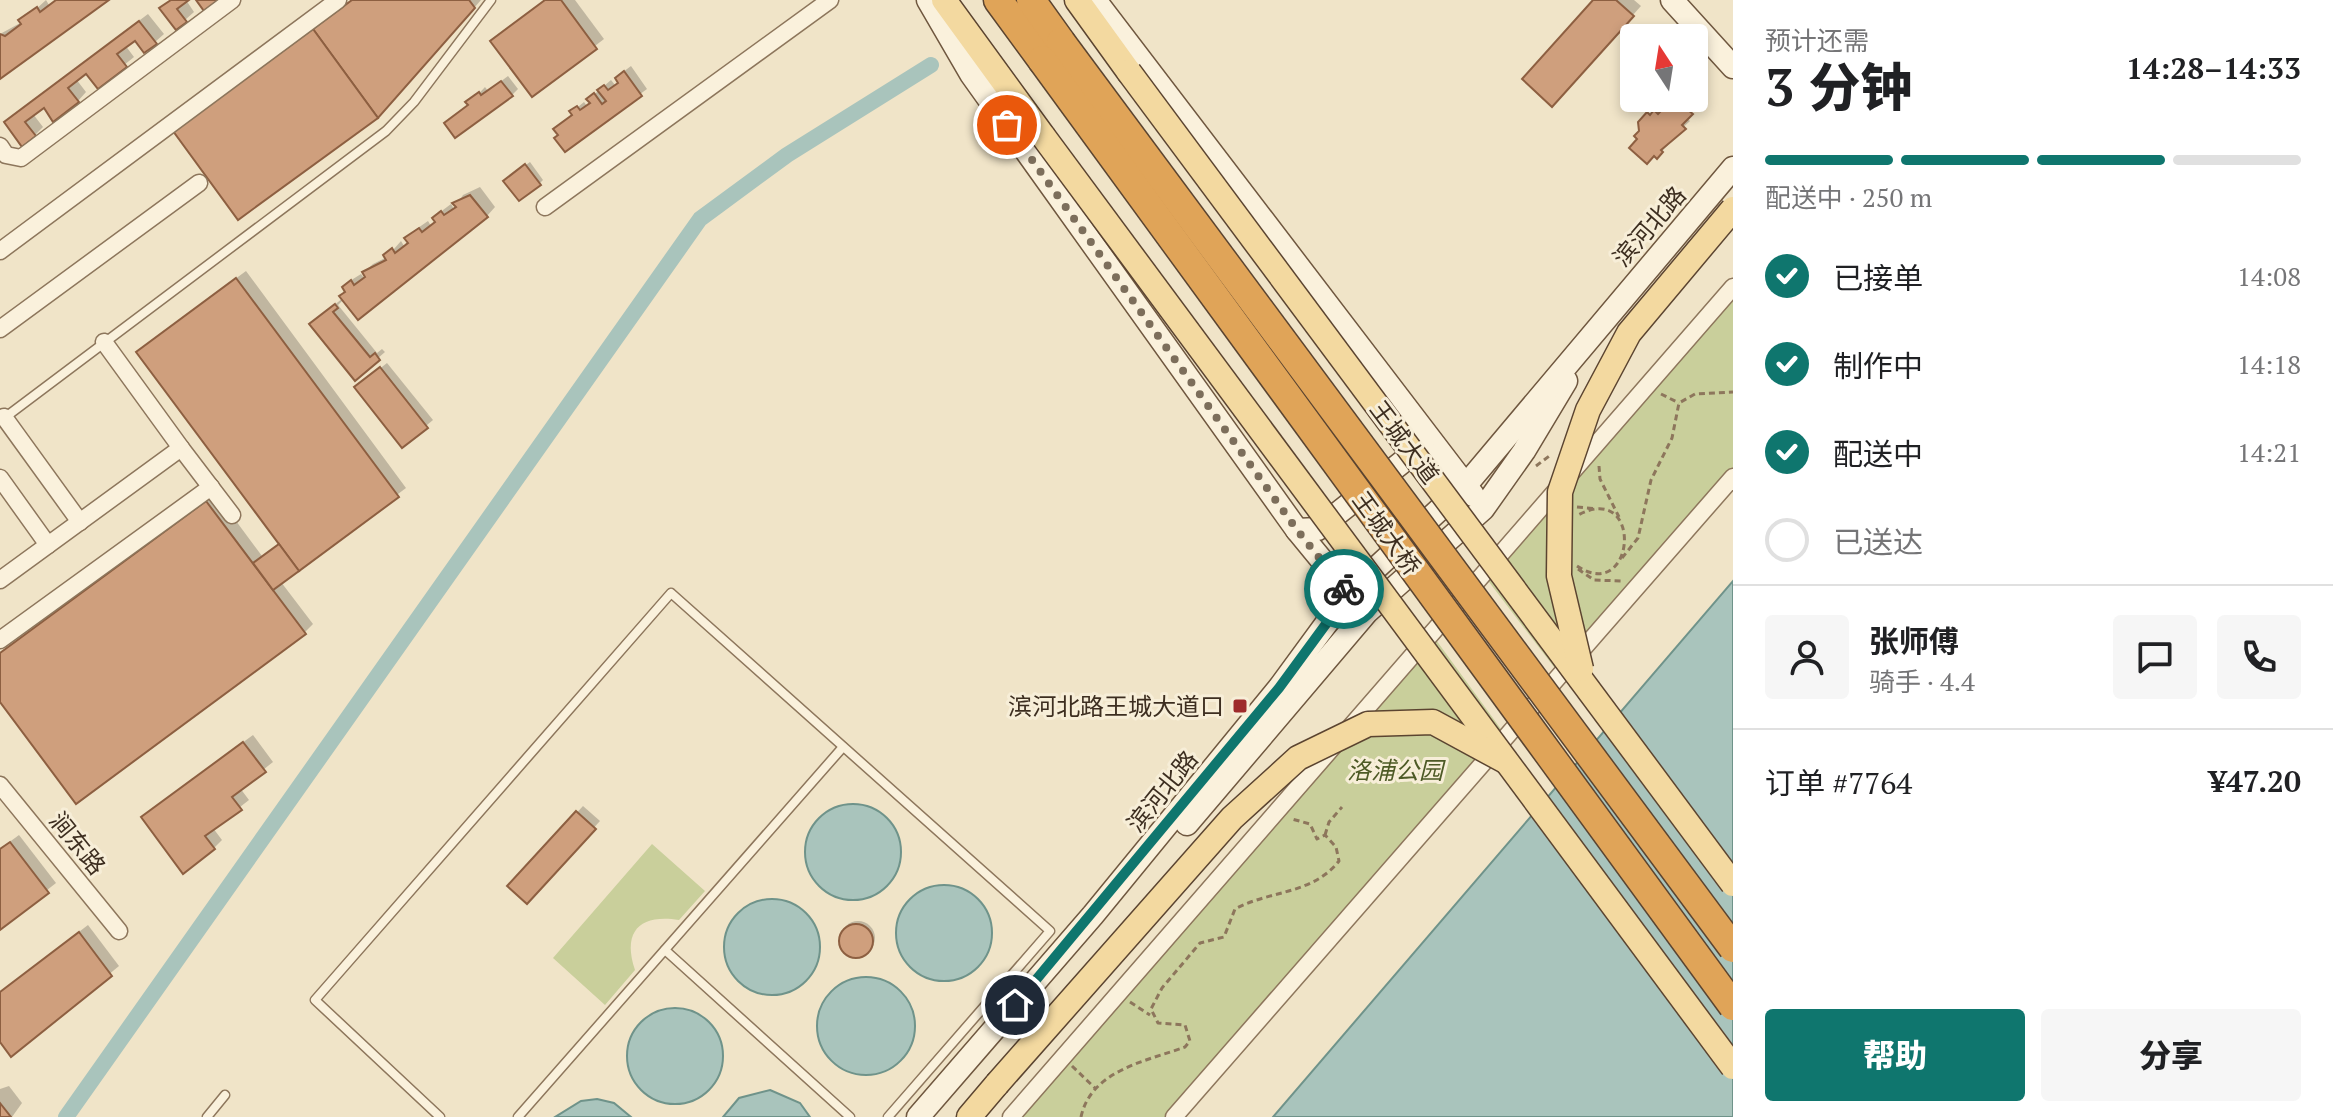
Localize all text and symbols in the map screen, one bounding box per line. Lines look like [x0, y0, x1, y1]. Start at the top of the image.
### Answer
text: 预计还需 [1765, 23, 1869, 57]
north arrow [1620, 24, 1708, 112]
map controls [1620, 24, 1708, 112]
text: 14:28–14:33 [2126, 48, 2301, 88]
text: 3 分钟 [1765, 52, 1912, 121]
pin [973, 91, 1041, 159]
icon: bag [985, 103, 1029, 147]
street label: 滨河北路 [1605, 179, 1693, 273]
text: 配送中 · 250 m [1765, 180, 1932, 214]
icon: check [1765, 254, 1809, 298]
text: 已接单 [1833, 258, 1923, 298]
text: 14:08 [2237, 259, 2301, 293]
icon: check [1765, 342, 1809, 386]
text: 制作中 [1833, 346, 1923, 386]
text: 14:18 [2237, 347, 2301, 381]
street label: 王城大道 [1363, 394, 1447, 490]
icon: check [1765, 430, 1809, 474]
text: 配送中 [1833, 434, 1923, 474]
text: 14:21 [2237, 435, 2301, 469]
street label: 王城大桥 [1346, 485, 1428, 581]
text: 已送达 [1833, 522, 1923, 562]
courier [1304, 549, 1384, 629]
icon: bike [1322, 567, 1366, 611]
button: person [1765, 615, 1849, 699]
button: chat [2113, 615, 2197, 699]
button: phone [2217, 615, 2301, 699]
text: 张师傅 [1869, 621, 1959, 661]
text: 骑手 · 4.4 [1869, 664, 1975, 698]
place label: 滨河北路王城大道口 [1008, 690, 1224, 722]
marker: 滨河北路王城大道口 [1231, 697, 1249, 715]
street label: 滨河北路 [1119, 744, 1205, 838]
park label: 洛浦公园 [1347, 754, 1446, 786]
text: ¥47.20 [2209, 761, 2301, 801]
text: 订单 #7764 [1765, 763, 1912, 803]
street label: 涧东路 [43, 805, 113, 881]
pin [981, 971, 1049, 1039]
icon: home [993, 983, 1037, 1027]
button: 帮助 [1765, 1009, 2025, 1101]
button: 分享 [2041, 1009, 2301, 1101]

